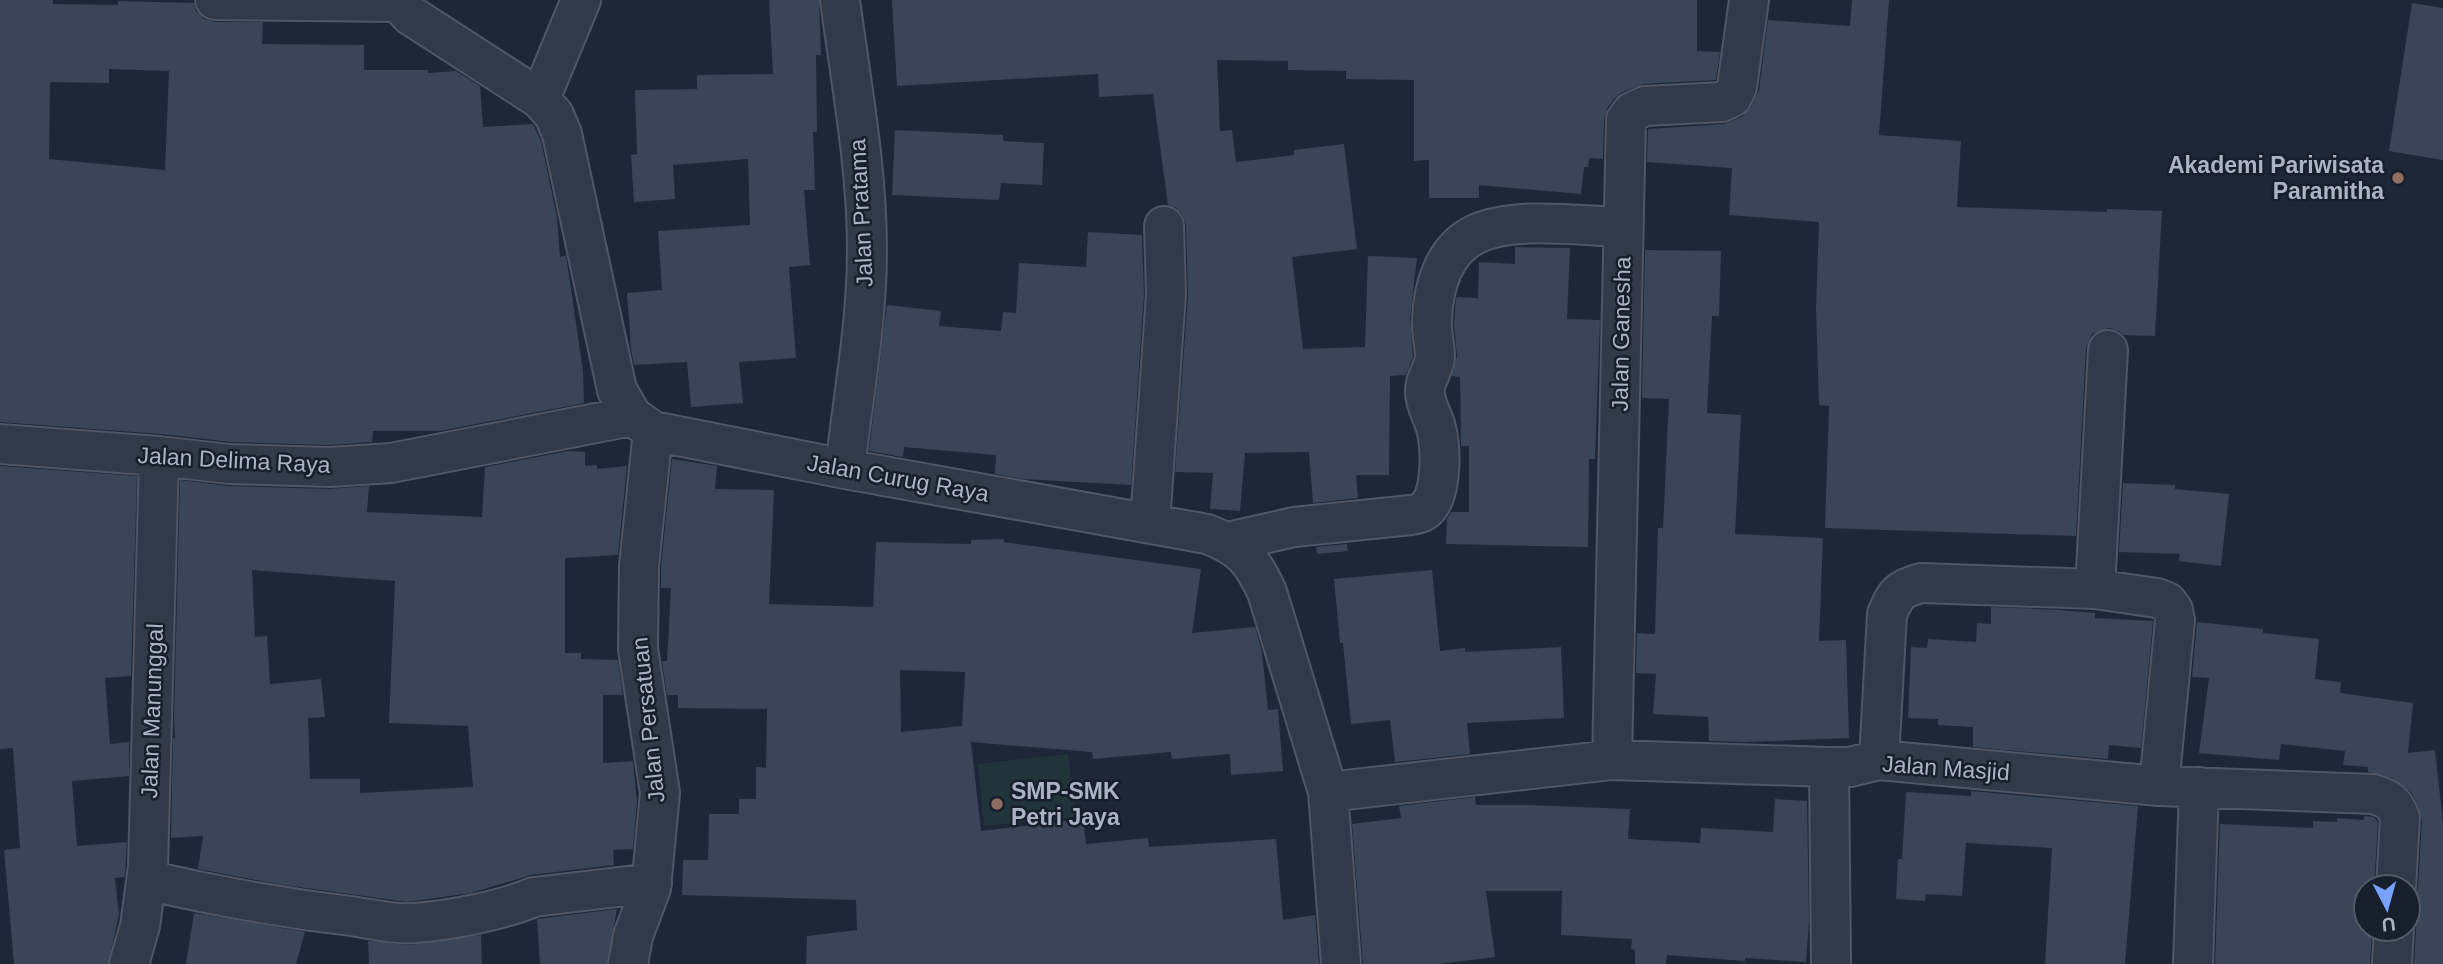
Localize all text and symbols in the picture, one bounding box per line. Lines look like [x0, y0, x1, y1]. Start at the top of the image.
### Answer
street label: Jalan Pratama [844, 138, 878, 288]
place label: Akademi Pariwisata Paramitha [2168, 152, 2384, 204]
marker: Akademi Pariwisata Paramitha [2390, 170, 2406, 186]
street label: Jalan Ganesha [1607, 256, 1635, 412]
street label: Jalan Delima Raya [137, 442, 331, 478]
street label: Jalan Curug Raya [805, 449, 991, 507]
street label: Jalan Manunggal [136, 623, 168, 799]
street label: Jalan Persatuan [626, 636, 670, 804]
street label: Jalan Masjid [1881, 751, 2011, 785]
place label: SMP-SMK Petri Jaya [1011, 778, 1120, 830]
marker: SMP-SMK Petri Jaya [989, 796, 1005, 812]
north arrow [2352, 873, 2422, 943]
text: U [2381, 913, 2397, 936]

